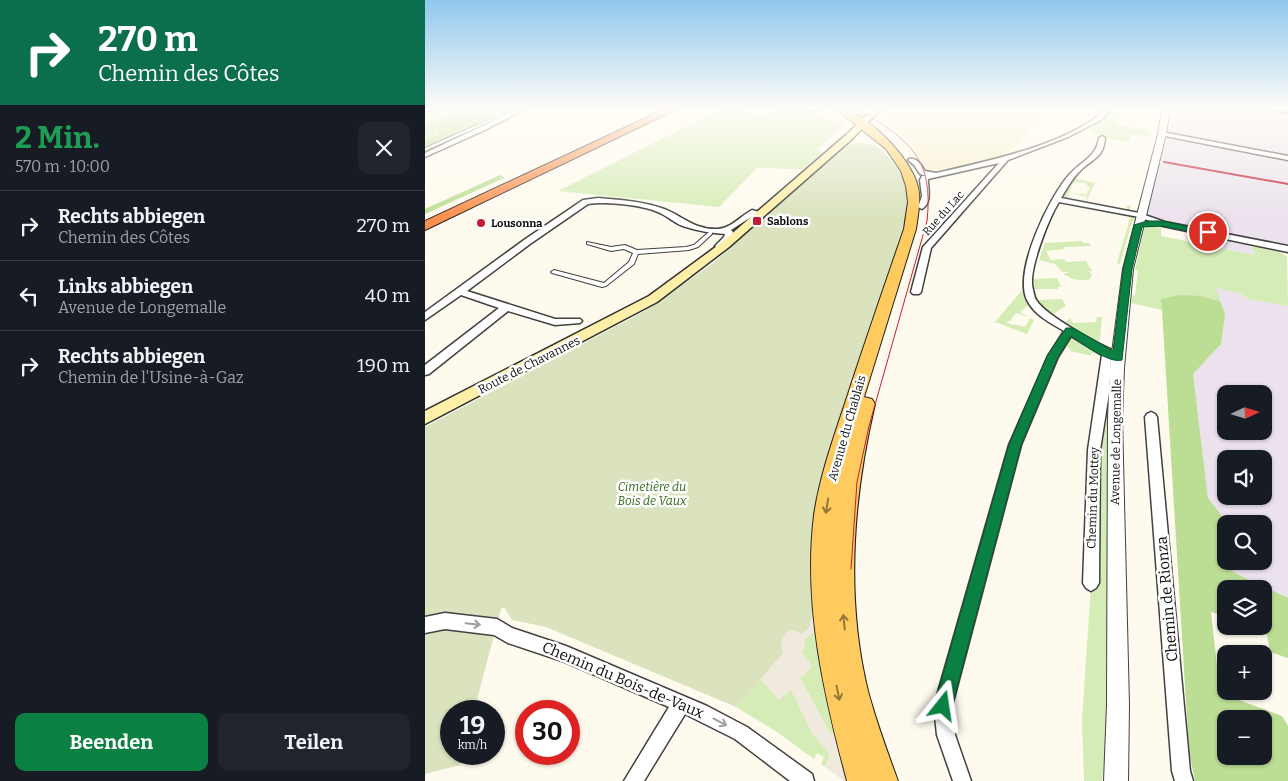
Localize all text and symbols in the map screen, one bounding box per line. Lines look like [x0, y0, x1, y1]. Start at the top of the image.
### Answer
text: 270 m [98, 18, 198, 60]
icon: right [15, 20, 80, 85]
text: Chemin des Côtes [98, 60, 280, 87]
text: 2 Min. [15, 120, 100, 156]
button: close [358, 122, 410, 174]
text: 570 m · 10:00 [15, 157, 110, 176]
street label: Rue du Lac [920, 188, 967, 238]
text: Rechts abbiegen [58, 205, 205, 228]
pin [1187, 211, 1229, 253]
icon: right [15, 212, 43, 240]
text: 270 m [357, 214, 410, 237]
marker: Sablons [751, 215, 763, 227]
place label: Sablons [767, 215, 809, 228]
marker: Lousonna [475, 217, 487, 229]
place label: Lousonna [491, 217, 543, 230]
icon: arrive [1194, 218, 1222, 246]
text: Chemin des Côtes [58, 228, 190, 247]
text: Links abbiegen [58, 275, 193, 298]
icon: left [15, 282, 43, 310]
text: 40 m [365, 284, 410, 307]
text: Avenue de Longemalle [58, 298, 226, 317]
street label: Route de Chavannes [476, 333, 583, 397]
text: Rechts abbiegen [58, 345, 205, 368]
icon: right [15, 352, 43, 380]
text: 190 m [357, 354, 410, 377]
text: Chemin de l'Usine-à-Gaz [58, 368, 244, 387]
street label: Avenue du Chablais [825, 373, 869, 482]
street label: Avenue de Longemalle [1108, 379, 1124, 505]
north arrow [1217, 385, 1273, 440]
map controls [1217, 385, 1272, 765]
street label: Chemin du Mottey [1084, 446, 1102, 549]
button: sound [1217, 450, 1272, 505]
park label: Cimetière du Bois de Vaux [618, 480, 687, 508]
one-way arrow [821, 498, 831, 514]
button: search [1217, 515, 1272, 570]
street label: Chemin de Rionza [1153, 536, 1181, 662]
button: layers [1217, 580, 1272, 635]
one-way arrow [839, 614, 849, 630]
one-way arrow [465, 619, 481, 629]
street label: Chemin du Bois-de-Vaux [539, 638, 707, 723]
button: + [1217, 645, 1272, 700]
position arrow [916, 679, 968, 731]
one-way arrow [834, 685, 843, 701]
speed limit sign: 30 [515, 700, 580, 765]
button: − [1217, 710, 1272, 765]
text: 19 [460, 711, 485, 741]
button: Beenden [15, 713, 208, 771]
button: Teilen [218, 713, 410, 771]
one-way arrow [713, 717, 728, 727]
text: km/h [458, 738, 487, 752]

